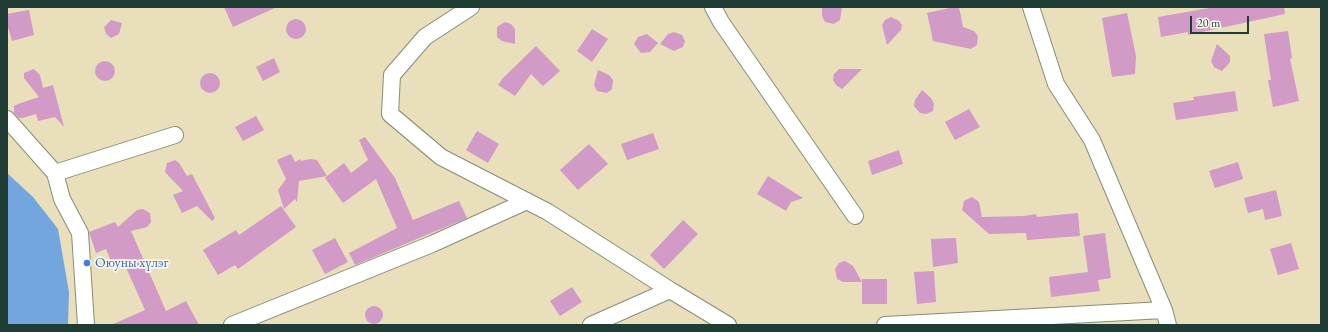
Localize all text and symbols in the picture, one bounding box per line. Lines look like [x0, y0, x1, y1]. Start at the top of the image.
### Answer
scale bar [1192, 8, 1251, 34]
text: 20 m [1197, 15, 1220, 31]
place label: Оюуны хүлэг [95, 255, 169, 271]
marker: Оюуны хүлэг [82, 258, 92, 268]

